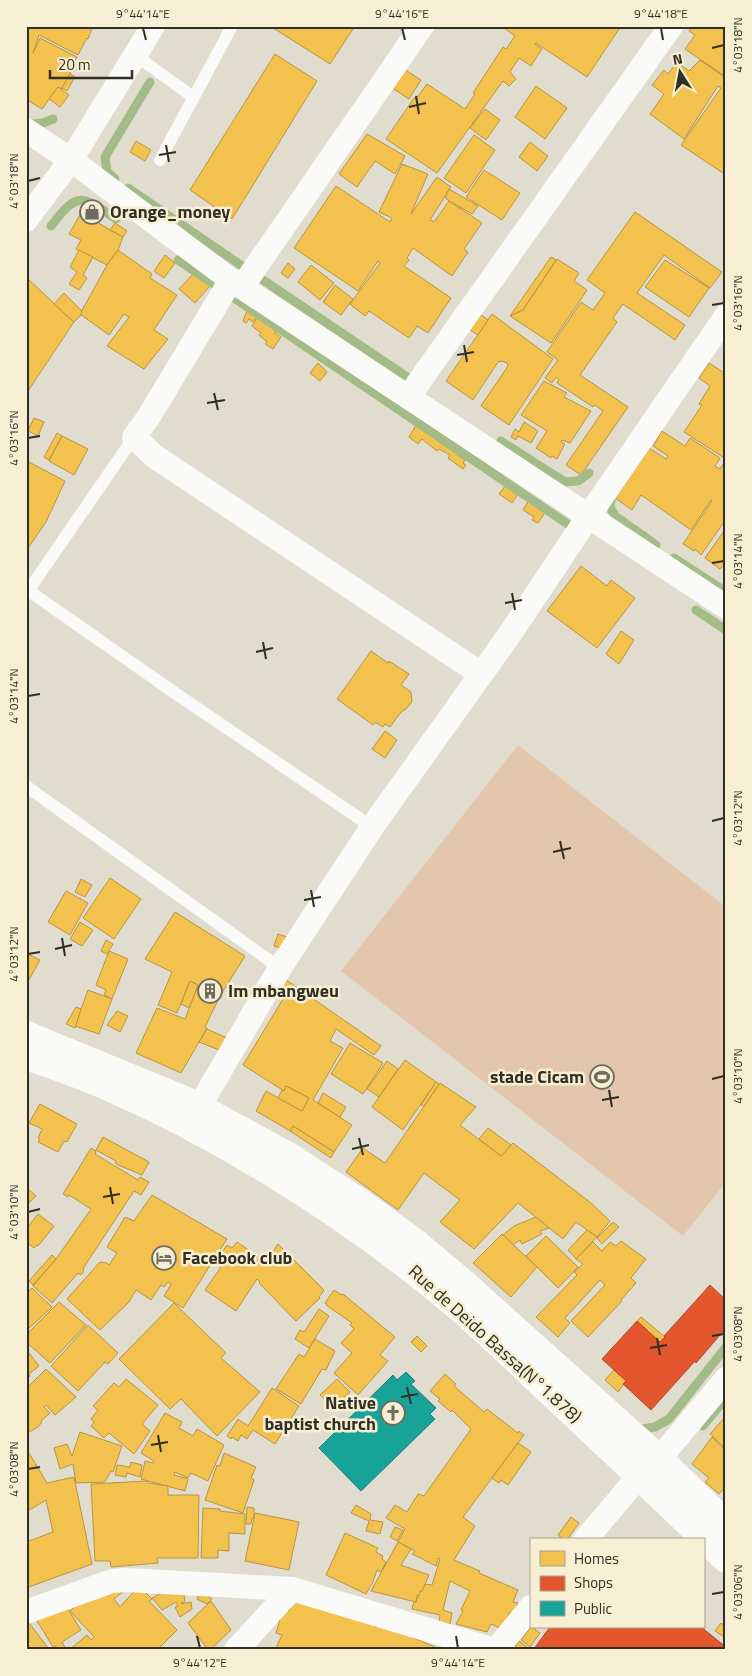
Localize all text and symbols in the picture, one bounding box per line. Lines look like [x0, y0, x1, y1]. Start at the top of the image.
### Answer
text: 9°44'14"E [116, 4, 170, 23]
text: 9°44'16"E [375, 4, 429, 23]
text: 9°44'18"E [634, 4, 688, 23]
text: 4°03'18"N [728, 17, 747, 73]
scale bar [50, 48, 132, 80]
north arrow [654, 48, 704, 98]
text: N [671, 48, 684, 70]
text: 20 m [58, 53, 91, 76]
text: 4°03'18"N [4, 153, 23, 209]
place label: Orange_money [110, 198, 230, 225]
shop icon: Orange_money [79, 199, 105, 225]
text: 4°03'16"N [728, 275, 747, 331]
text: 4°03'16"N [4, 410, 23, 466]
text: 4°03'14"N [728, 533, 747, 589]
text: 4°03'14"N [4, 668, 23, 724]
text: 4°03'12"N [728, 790, 747, 846]
text: 4°03'12"N [4, 926, 23, 982]
place label: Im mbangweu [228, 977, 339, 1004]
building icon: Im mbangweu [197, 978, 223, 1004]
text: 4°03'10"N [728, 1048, 747, 1104]
place label: stade Cicam [490, 1063, 584, 1090]
sports icon: stade Cicam [589, 1064, 615, 1090]
text: 4°03'10"N [4, 1184, 23, 1240]
place label: Facebook club [182, 1244, 293, 1271]
hotel icon: Facebook club [151, 1245, 177, 1271]
street label: Rue de Deido Bassa(N°1.878) [402, 1258, 588, 1429]
text: 4°03'08"N [728, 1306, 747, 1362]
place label: Native baptist church [264, 1389, 376, 1437]
church icon: Native baptist church [380, 1400, 406, 1426]
text: 4°03'08"N [4, 1441, 23, 1497]
legend [530, 1538, 704, 1628]
text: Homes [574, 1547, 619, 1570]
text: 4°03'06"N [728, 1564, 747, 1620]
text: Shops [574, 1571, 613, 1594]
text: Public [574, 1597, 612, 1620]
text: 9°44'12"E [173, 1653, 227, 1672]
text: 9°44'14"E [431, 1653, 485, 1672]

